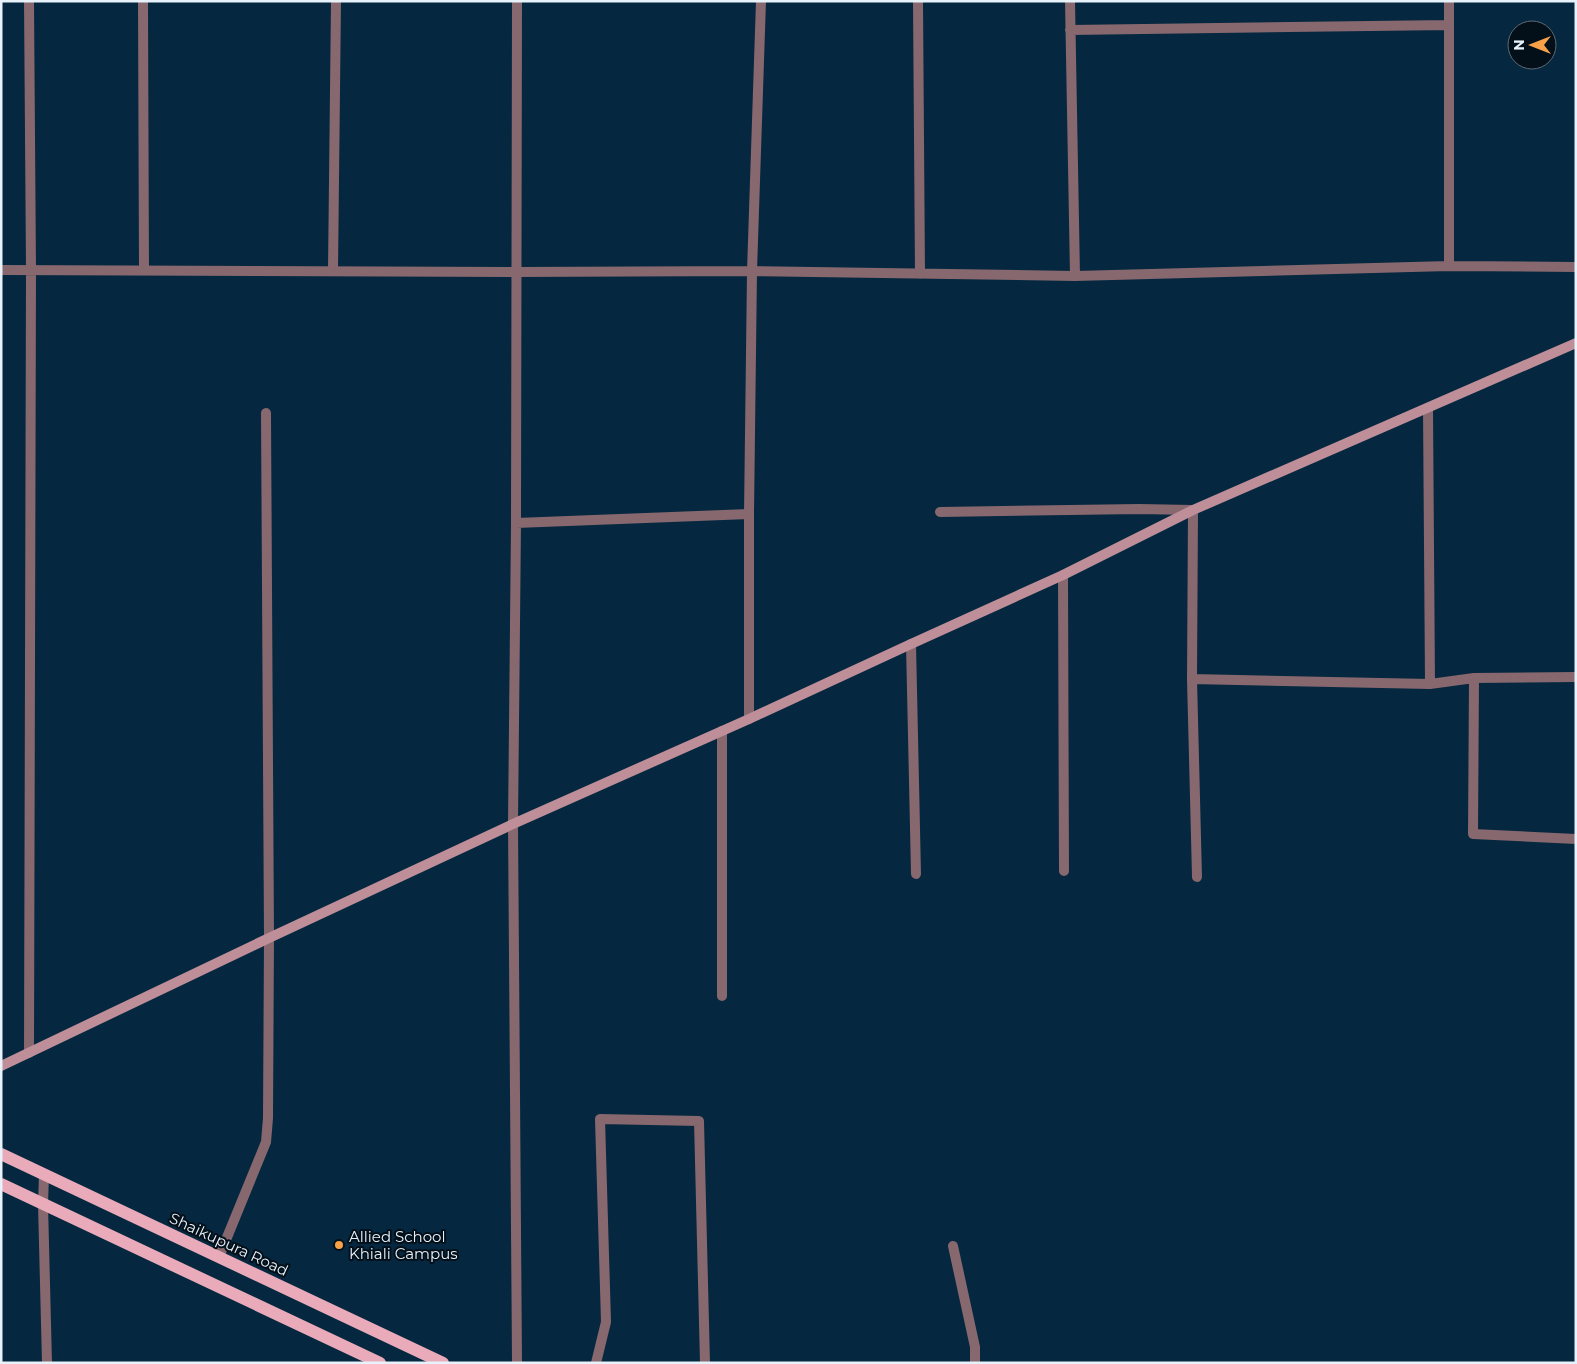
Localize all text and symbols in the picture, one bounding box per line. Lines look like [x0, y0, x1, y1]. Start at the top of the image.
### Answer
north arrow [1507, 20, 1557, 70]
text: N [1510, 39, 1528, 51]
street label: Shaikupura Road [167, 1208, 291, 1280]
place label: Allied School Khiali Campus [349, 1227, 458, 1263]
marker: Allied School Khiali Campus [333, 1239, 345, 1251]

